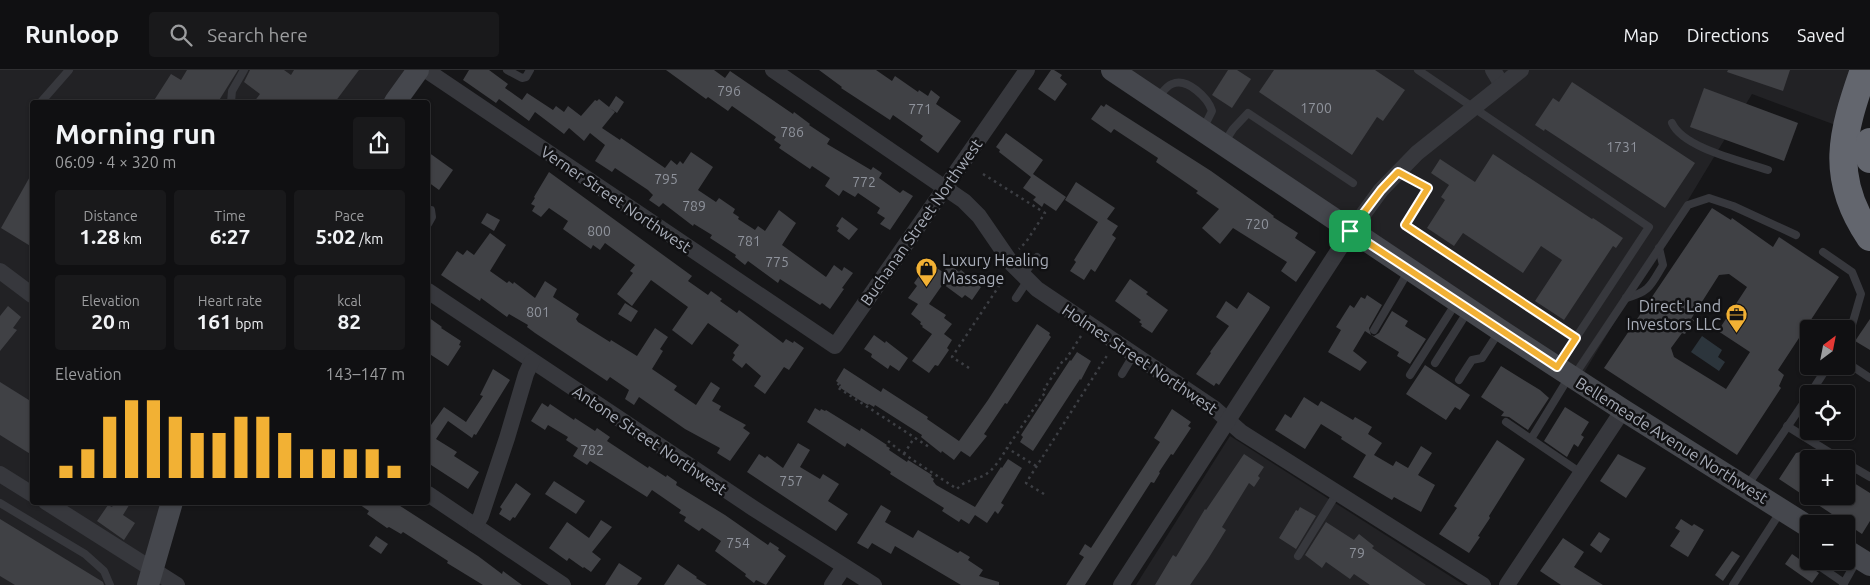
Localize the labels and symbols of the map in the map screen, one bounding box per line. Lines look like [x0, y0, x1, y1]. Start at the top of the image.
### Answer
house number: 796 [717, 83, 741, 99]
house number: 1700 [1300, 100, 1332, 116]
house number: 771 [908, 101, 932, 117]
house number: 786 [780, 124, 804, 140]
street label: Buchanan Street Northwest [856, 135, 986, 309]
house number: 1731 [1606, 139, 1638, 155]
street label: Verner Street Northwest [538, 142, 695, 256]
house number: 795 [654, 171, 678, 187]
house number: 772 [852, 174, 876, 190]
house number: 789 [682, 198, 706, 214]
pin [1329, 210, 1371, 252]
house number: 720 [1245, 216, 1269, 232]
house number: 800 [587, 223, 611, 239]
house number: 781 [737, 233, 761, 249]
place label: Luxury Healing Massage [942, 251, 1049, 287]
house number: 775 [765, 254, 789, 270]
shop icon: Luxury Healing Massage [914, 257, 938, 288]
place label: Direct Land Investors LLC [1626, 297, 1721, 333]
street label: Holmes Street Northwest [1059, 300, 1221, 418]
office icon: Direct Land Investors LLC [1725, 303, 1749, 334]
house number: 801 [526, 304, 550, 320]
north arrow [1800, 320, 1855, 375]
street label: Bellemeade Avenue Northwest [1573, 373, 1772, 507]
street label: Antone Street Northwest [570, 382, 731, 499]
house number: 782 [580, 442, 604, 458]
house number: 757 [779, 473, 803, 489]
house number: 754 [726, 535, 750, 551]
house number: 79 [1349, 545, 1365, 561]

